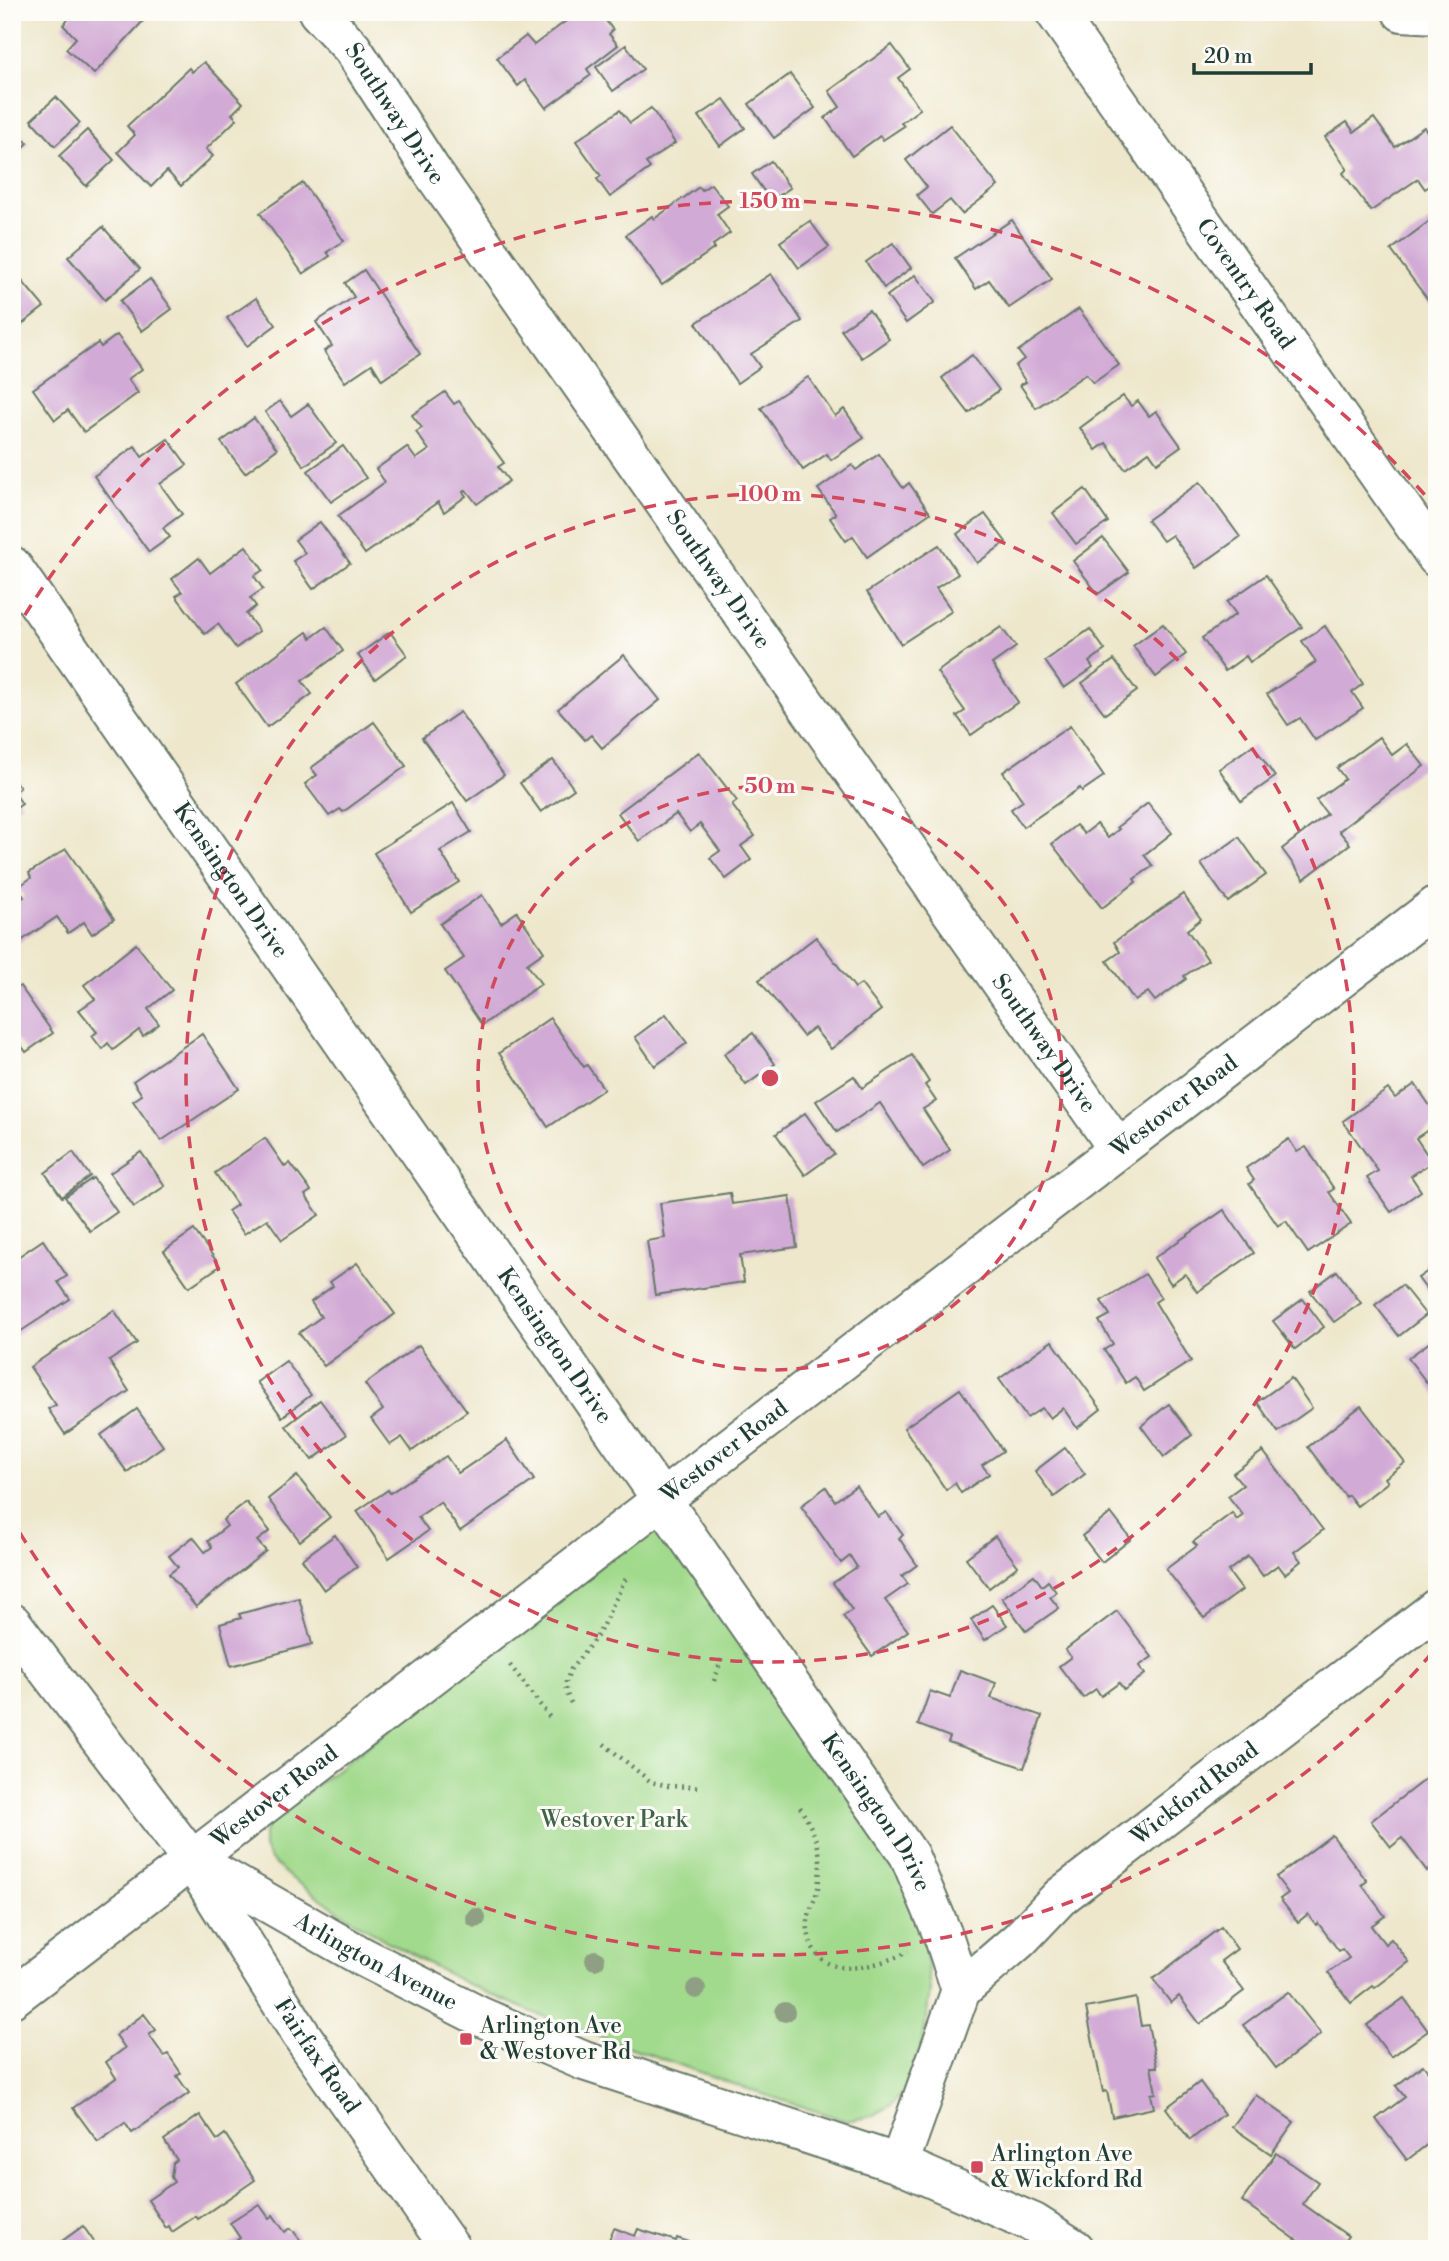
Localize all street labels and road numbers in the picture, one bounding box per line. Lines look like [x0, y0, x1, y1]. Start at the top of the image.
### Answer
street label: Southway Drive [339, 38, 451, 190]
street label: Coventry Road [1190, 213, 1301, 355]
street label: Southway Drive [660, 505, 777, 654]
street label: Kensington Drive [167, 797, 295, 964]
street label: Southway Drive [986, 969, 1102, 1118]
street label: Westover Road [1105, 1049, 1243, 1164]
street label: Kensington Drive [491, 1263, 618, 1429]
street label: Westover Road [655, 1394, 794, 1510]
street label: Kensington Drive [815, 1728, 937, 1896]
street label: Wickford Road [1125, 1736, 1264, 1852]
street label: Westover Road [205, 1739, 344, 1855]
street label: Arlington Avenue [289, 1906, 462, 2017]
street label: Fairfax Road [268, 1993, 366, 2119]

